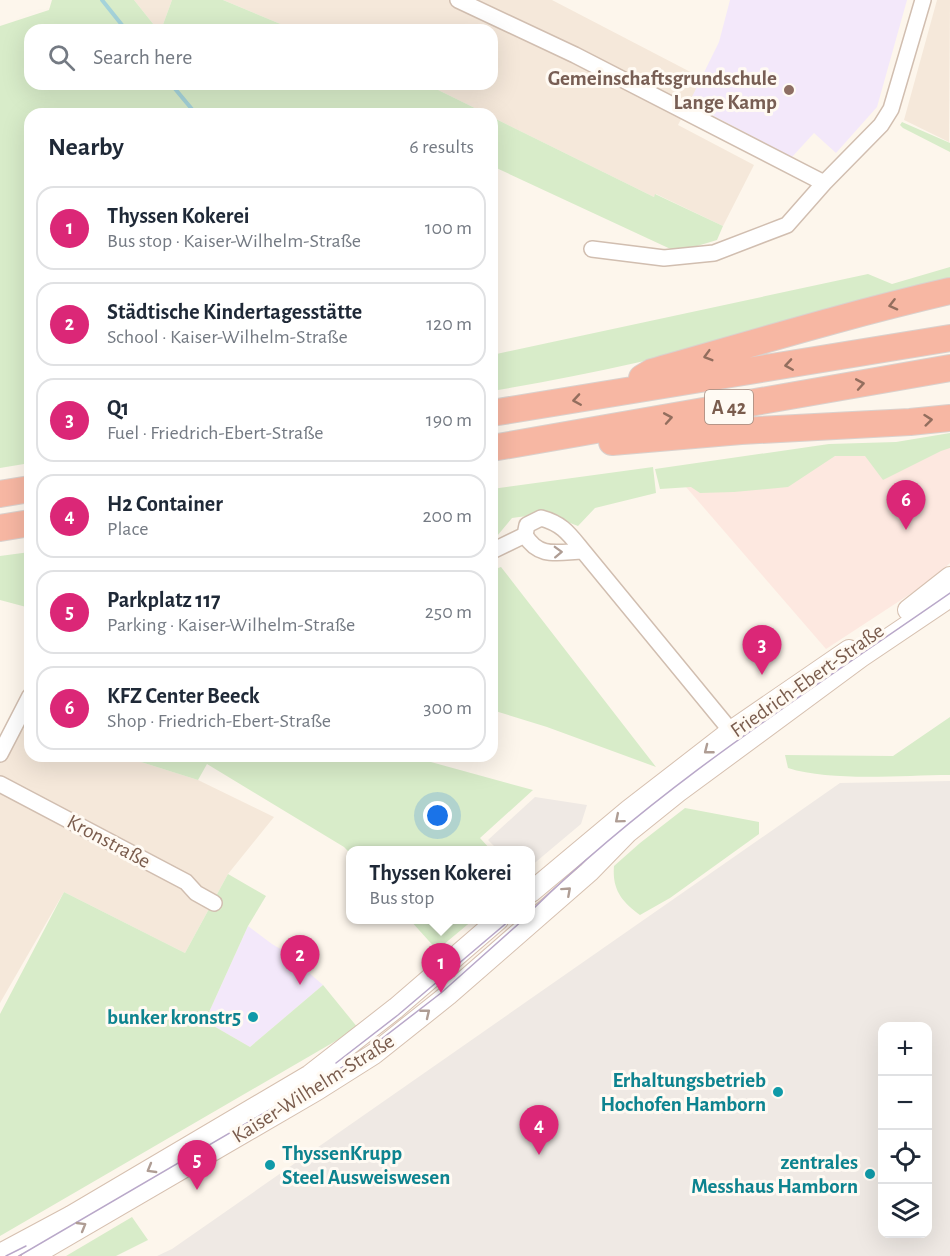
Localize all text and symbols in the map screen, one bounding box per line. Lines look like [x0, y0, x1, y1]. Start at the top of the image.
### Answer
search box [24, 24, 498, 90]
icon: search [45, 41, 78, 74]
text: Search here [93, 46, 192, 68]
place label: Gemeinschaftsgrundschule Lange Kamp [548, 68, 777, 113]
marker: Gemeinschaftsgrundschule Lange Kamp [782, 83, 796, 97]
text: Nearby [48, 134, 124, 160]
text: 6 results [409, 137, 474, 157]
text: Thyssen Kokerei [107, 205, 250, 227]
text: 1 [66, 218, 73, 238]
text: 100 m [425, 218, 472, 238]
text: Bus stop · Kaiser-Wilhelm-Straße [107, 231, 361, 251]
one-way arrow [888, 297, 898, 310]
text: Städtische Kindertagesstätte [107, 301, 362, 323]
text: 2 [65, 314, 74, 334]
text: 120 m [426, 314, 472, 334]
text: School · Kaiser-Wilhelm-Straße [107, 327, 348, 347]
one-way arrow [703, 349, 713, 361]
one-way arrow [784, 358, 793, 370]
one-way arrow [856, 378, 865, 390]
road number: A 42 [705, 390, 753, 424]
one-way arrow [572, 393, 582, 405]
text: Q1 [107, 397, 129, 419]
text: 3 [65, 410, 74, 430]
text: 190 m [426, 410, 472, 430]
one-way arrow [664, 412, 673, 424]
one-way arrow [923, 415, 932, 427]
text: Fuel · Friedrich-Ebert-Straße [107, 423, 323, 443]
pin: 6 [886, 480, 926, 530]
text: H2 Container [107, 493, 223, 515]
text: 4 [64, 506, 75, 526]
text: 200 m [422, 506, 472, 526]
text: Place [107, 519, 148, 539]
one-way arrow [553, 545, 562, 558]
text: Parkplatz 117 [107, 589, 221, 611]
text: 5 [65, 602, 74, 622]
text: 250 m [425, 602, 472, 622]
text: Parking · Kaiser-Wilhelm-Straße [107, 615, 355, 635]
street label: Friedrich-Ebert-Straße [727, 620, 888, 741]
pin: 3 [742, 626, 782, 675]
text: KFZ Center Beeck [107, 685, 260, 707]
text: 6 [65, 698, 74, 718]
text: 300 m [423, 698, 472, 718]
text: Shop · Friedrich-Ebert-Straße [107, 711, 331, 731]
one-way arrow [704, 742, 715, 753]
your location [423, 801, 452, 830]
street label: Kronstraße [64, 811, 154, 872]
one-way arrow [615, 811, 626, 822]
popup [346, 846, 535, 924]
text: Thyssen Kokerei [369, 862, 512, 884]
one-way arrow [561, 887, 571, 898]
text: Bus stop [369, 888, 434, 908]
pin: 2 [280, 936, 320, 985]
pin: 1 [422, 944, 460, 993]
place label: bunker kronstr5 [107, 1007, 241, 1028]
marker: bunker kronstr5 [246, 1010, 260, 1024]
one-way arrow [419, 1010, 430, 1021]
map controls [878, 1022, 932, 1238]
button: + [878, 1022, 932, 1076]
street label: Kaiser-Wilhelm-Straße [229, 1030, 398, 1147]
place label: Erhaltungsbetrieb Hochofen Hamborn [601, 1070, 766, 1115]
button: − [878, 1076, 932, 1130]
marker: Erhaltungsbetrieb Hochofen Hamborn [771, 1085, 785, 1099]
pin: 4 [520, 1106, 558, 1155]
button: locate [878, 1130, 932, 1184]
pin: 5 [178, 1140, 216, 1190]
place label: ThyssenKrupp Steel Ausweiswesen [282, 1143, 450, 1188]
place label: zentrales Messhaus Hamborn [691, 1152, 858, 1197]
marker: ThyssenKrupp Steel Ausweiswesen [263, 1158, 277, 1172]
one-way arrow [147, 1162, 157, 1173]
marker: zentrales Messhaus Hamborn [863, 1167, 877, 1181]
button: layers [878, 1184, 932, 1238]
one-way arrow [76, 1222, 86, 1234]

